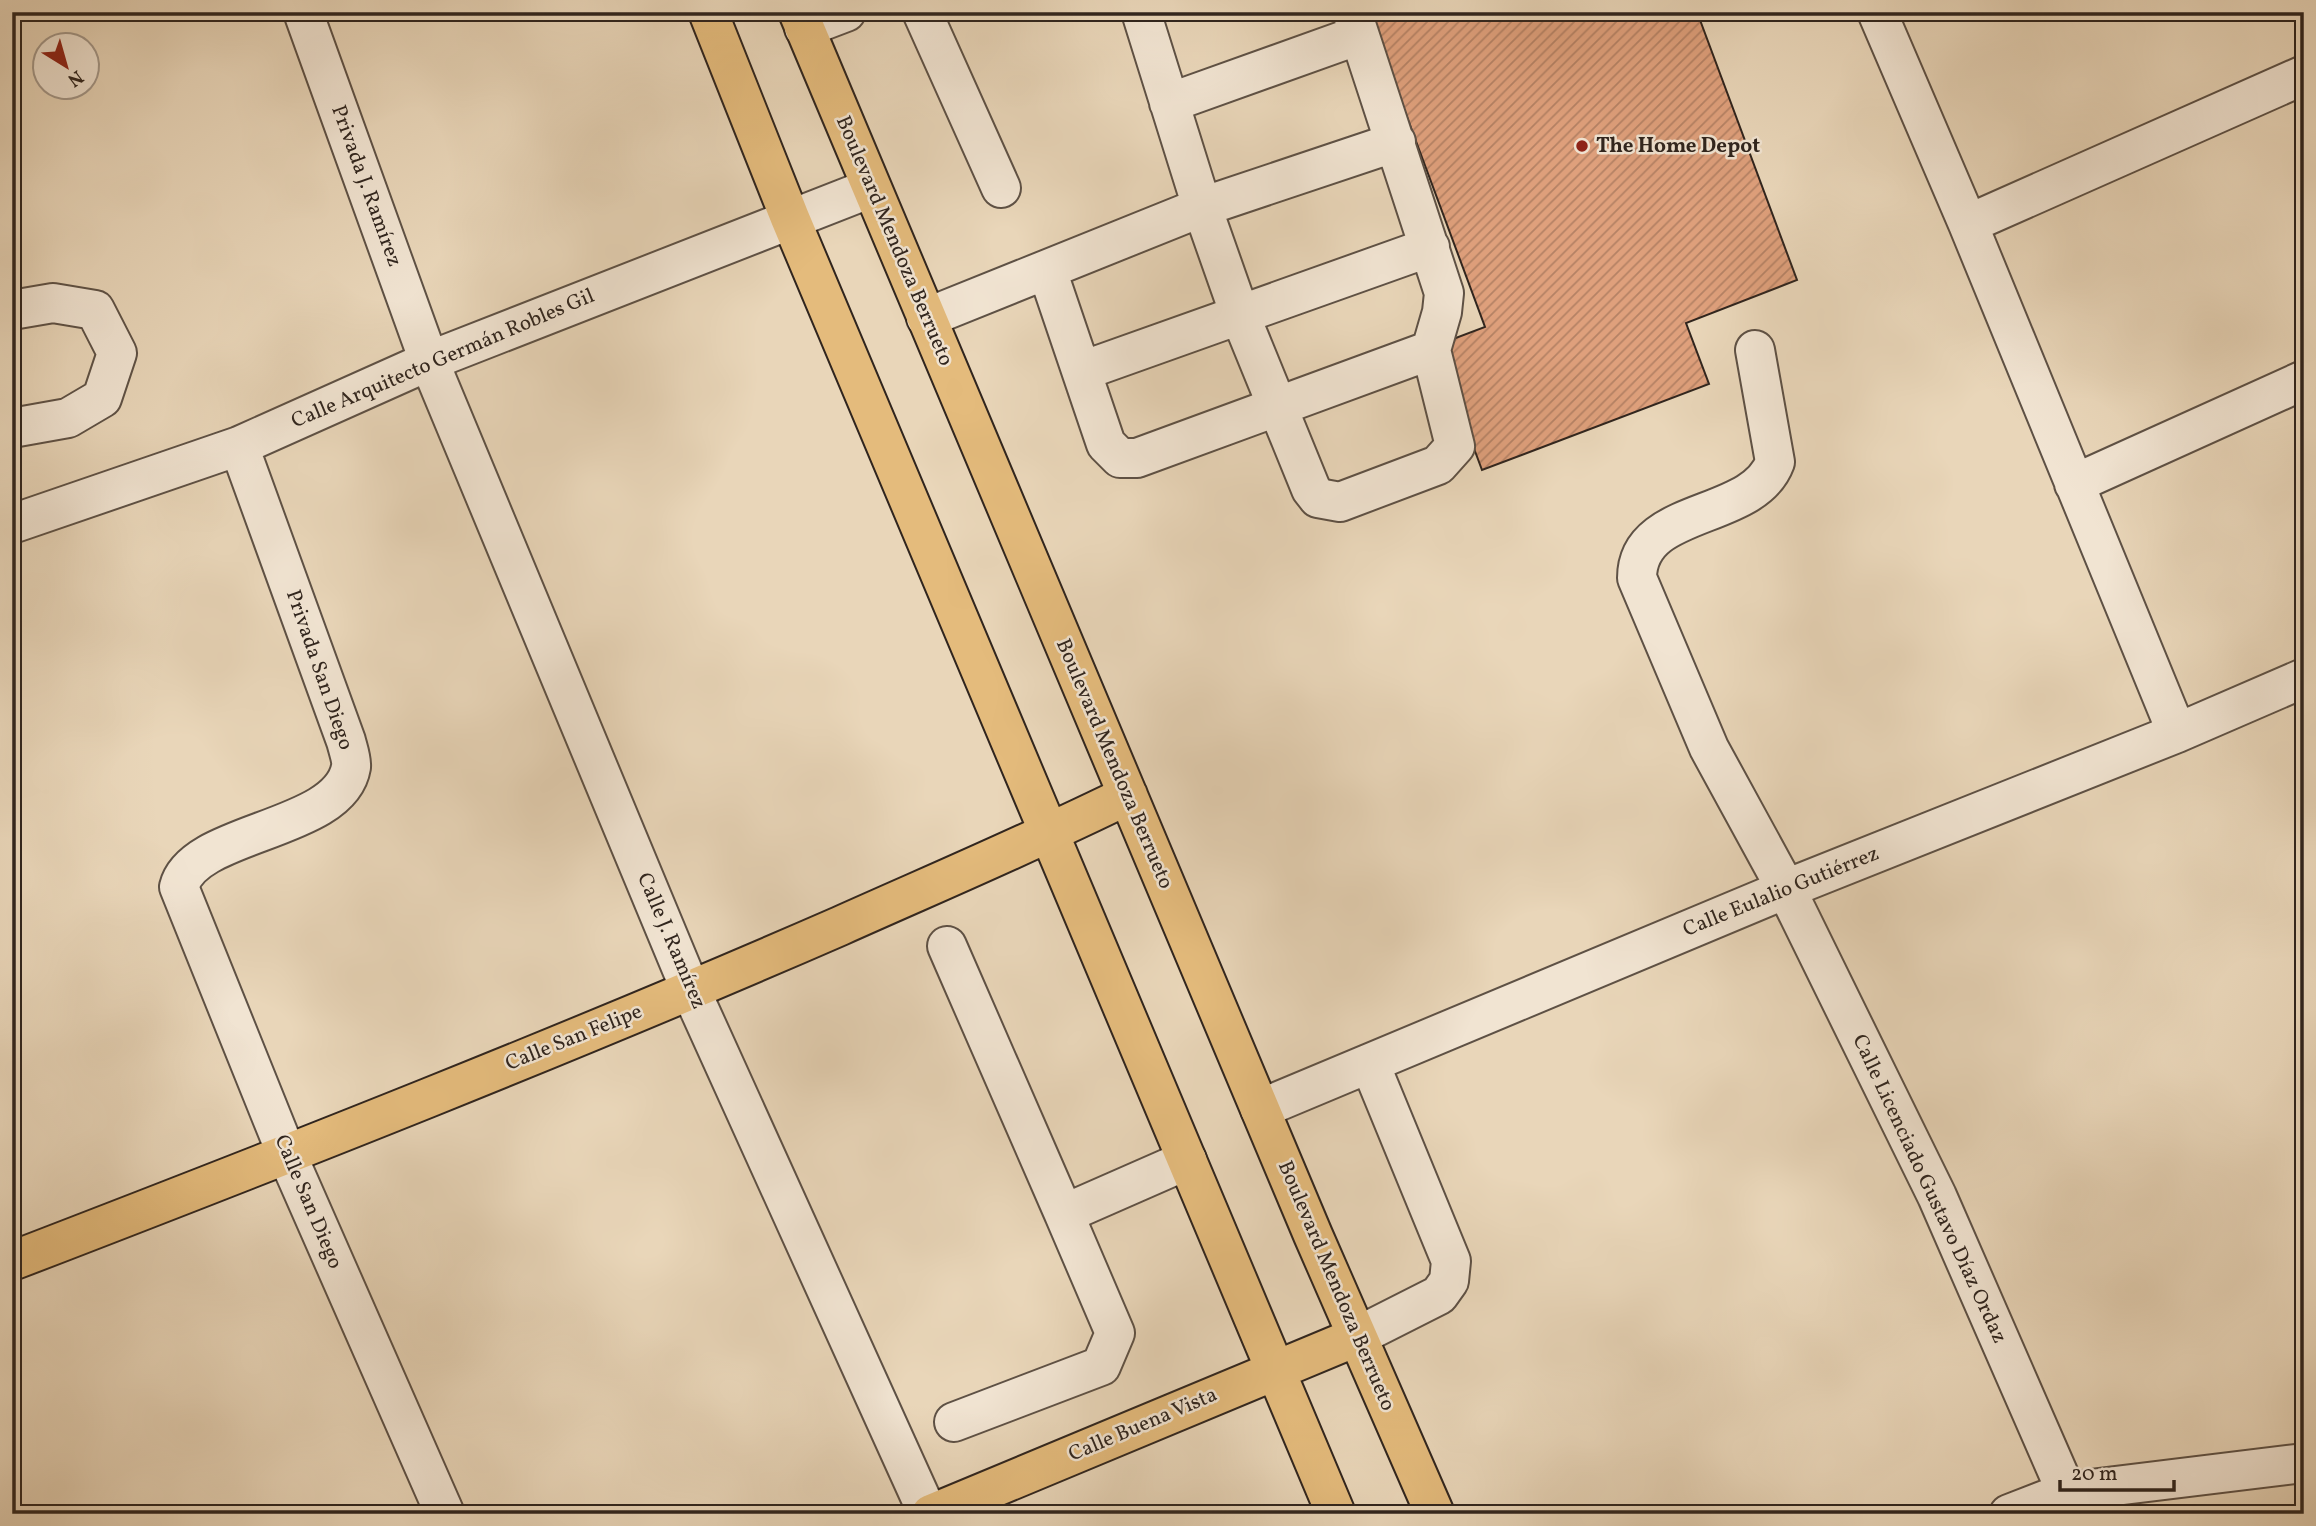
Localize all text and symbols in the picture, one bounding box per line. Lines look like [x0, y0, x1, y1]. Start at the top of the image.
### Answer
north arrow [32, 32, 102, 102]
text: N [62, 63, 88, 93]
street label: Privada J. Ramírez [323, 101, 409, 271]
street label: Boulevard Mendoza Berrueto [828, 111, 960, 371]
place label: The Home Depot [1596, 132, 1760, 161]
marker: The Home Depot [1574, 138, 1590, 154]
street label: Calle Arquitecto Germán Robles Gil [287, 282, 599, 436]
street label: Privada San Diego [278, 586, 360, 754]
street label: Boulevard Mendoza Berrueto [1048, 634, 1180, 894]
street label: Calle Eulalio Gutiérrez [1679, 839, 1883, 945]
street label: Calle J. Ramírez [629, 868, 713, 1014]
street label: Calle San Felipe [501, 997, 647, 1079]
street label: Calle Licenciado Gustavo Díaz Ordaz [1845, 1030, 2013, 1348]
street label: Calle San Diego [267, 1130, 349, 1274]
street label: Boulevard Mendoza Berrueto [1270, 1156, 1402, 1416]
street label: Calle Buena Vista [1064, 1381, 1222, 1469]
scale bar [2060, 1449, 2174, 1493]
text: 20 m [2071, 1460, 2117, 1489]

